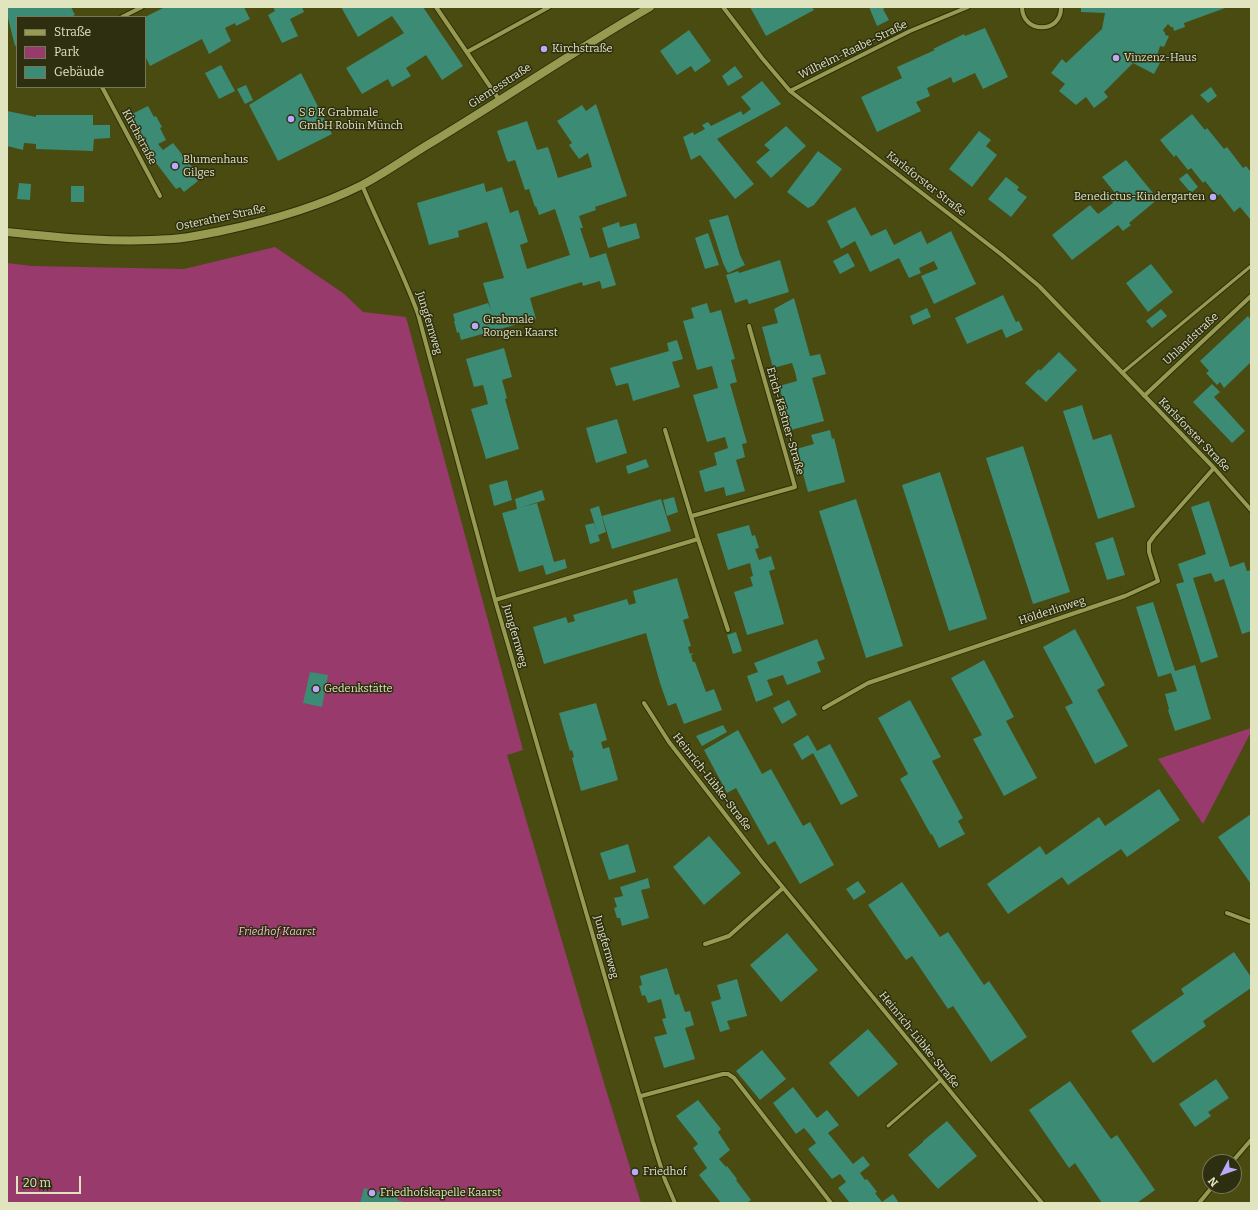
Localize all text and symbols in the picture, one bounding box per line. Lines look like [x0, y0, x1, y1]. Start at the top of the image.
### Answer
legend [16, 16, 146, 88]
street label: Wilhelm-Raabe-Straße [796, 18, 910, 82]
text: Straße [54, 25, 91, 39]
place label: Kirchstraße [552, 42, 613, 56]
marker: Kirchstraße [539, 44, 549, 54]
text: Park [54, 45, 79, 59]
place label: Vinzenz-Haus [1124, 51, 1197, 65]
marker: Vinzenz-Haus [1111, 53, 1121, 63]
street label: Giemesstraße [466, 61, 534, 111]
text: Gebäude [54, 65, 104, 79]
place label: S & K Grabmale GmbH Robin Münch [299, 106, 403, 132]
street label: Kirchstraße [119, 107, 159, 167]
marker: S & K Grabmale GmbH Robin Münch [286, 114, 296, 124]
street label: Karlsforster Straße [884, 149, 968, 219]
place label: Blumenhaus Gilges [183, 153, 248, 179]
marker: Blumenhaus Gilges [170, 161, 180, 171]
place label: Benedictus-Kindergarten [1074, 190, 1205, 204]
marker: Benedictus-Kindergarten [1208, 192, 1218, 202]
street label: Osterather Straße [175, 202, 267, 234]
street label: Jungfernweg [413, 290, 445, 356]
street label: Uhlandstraße [1161, 310, 1221, 368]
place label: Grabmale Rongen Kaarst [483, 313, 558, 339]
marker: Grabmale Rongen Kaarst [470, 321, 480, 331]
street label: Erich-Kästner-Straße [763, 366, 807, 476]
street label: Karlsforster Straße [1155, 395, 1233, 475]
street label: Hölderlinweg [1017, 594, 1087, 628]
street label: Jungfernweg [500, 603, 530, 669]
place label: Gedenkstätte [324, 682, 393, 696]
marker: Gedenkstätte [311, 684, 321, 694]
street label: Heinrich-Lübke-Straße [670, 731, 754, 833]
street label: Jungfernweg [591, 914, 621, 980]
park label: Friedhof Kaarst [238, 925, 316, 939]
street label: Heinrich-Lübke-Straße [876, 989, 962, 1091]
north arrow [1202, 1154, 1242, 1194]
place label: Friedhof [643, 1165, 687, 1179]
marker: Friedhof [630, 1167, 640, 1177]
scale bar [18, 1168, 83, 1194]
text: N [1206, 1174, 1221, 1189]
text: 20 m [23, 1176, 51, 1190]
place label: Friedhofskapelle Kaarst [380, 1186, 501, 1200]
marker: Friedhofskapelle Kaarst [367, 1188, 377, 1198]

